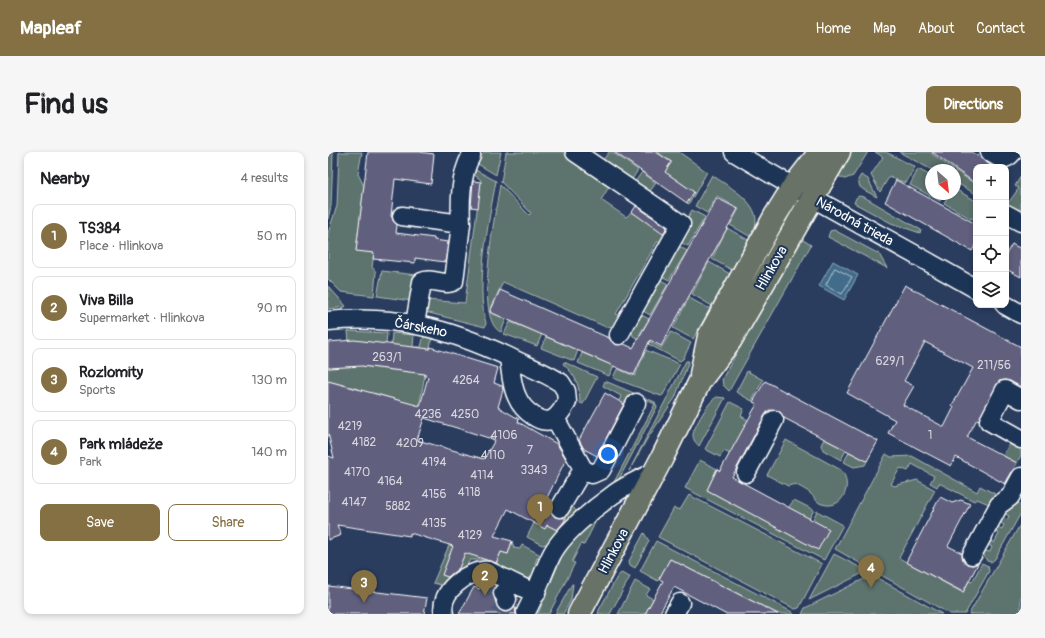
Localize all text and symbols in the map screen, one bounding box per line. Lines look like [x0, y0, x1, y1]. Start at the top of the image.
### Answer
text: Mapleaf [20, 16, 82, 40]
text: Home [816, 20, 851, 37]
text: Map [873, 20, 896, 37]
text: About [918, 20, 954, 37]
text: Contact [976, 20, 1025, 37]
button: Directions [926, 86, 1021, 123]
text: Find us [24, 87, 108, 122]
north arrow [925, 164, 961, 200]
map controls [973, 164, 1009, 308]
button: + [973, 164, 1009, 200]
text: Nearby [40, 168, 89, 189]
text: 4 results [241, 170, 288, 186]
street label: Národná trieda [813, 193, 897, 250]
button: − [973, 200, 1009, 236]
text: TS384 [79, 219, 121, 238]
text: 1 [51, 228, 57, 244]
text: 50 m [257, 228, 287, 244]
button: locate [973, 236, 1009, 272]
text: Place · Hlinkova [79, 238, 163, 254]
street label: Hlinkova [752, 243, 791, 294]
button: layers [973, 272, 1009, 308]
text: Viva Billa [79, 291, 133, 310]
text: 2 [50, 300, 58, 316]
text: 90 m [257, 300, 287, 316]
text: Supermarket · Hlinkova [79, 310, 205, 326]
street label: Čárskeho [393, 313, 449, 341]
house number: 263/1 [372, 350, 402, 365]
house number: 629/1 [876, 354, 904, 369]
house number: 211/56 [977, 358, 1011, 373]
text: Rozlomity [79, 363, 143, 382]
text: 3 [50, 372, 58, 388]
text: 130 m [251, 372, 287, 388]
house number: 4264 [452, 373, 480, 388]
text: Sports [79, 382, 115, 398]
house number: 4236 [415, 407, 442, 422]
house number: 4250 [451, 407, 479, 422]
house number: 4219 [338, 419, 362, 434]
house number: 4106 [491, 428, 517, 443]
house number: 1 [928, 428, 932, 443]
text: Park mládeže [79, 435, 163, 454]
house number: 4182 [352, 435, 376, 450]
house number: 4209 [396, 436, 424, 451]
house number: 7 [527, 443, 534, 458]
text: 4 [50, 444, 58, 460]
text: 140 m [251, 444, 287, 460]
your location [598, 444, 618, 464]
house number: 4110 [481, 448, 505, 463]
text: Park [79, 454, 102, 470]
house number: 4194 [422, 455, 446, 470]
house number: 3343 [520, 463, 548, 478]
house number: 4170 [344, 465, 370, 480]
house number: 4114 [470, 468, 494, 483]
house number: 4164 [377, 474, 403, 489]
house number: 4118 [458, 485, 480, 500]
house number: 4156 [421, 487, 447, 502]
pin: 1 [527, 494, 553, 527]
house number: 4147 [342, 495, 367, 510]
house number: 5882 [385, 499, 411, 514]
button: Save [40, 504, 160, 541]
button: Share [168, 504, 288, 541]
house number: 4135 [422, 516, 446, 531]
street label: Hlinkova [595, 526, 632, 577]
house number: 4129 [458, 528, 482, 543]
pin: 4 [858, 555, 884, 588]
pin: 2 [472, 563, 498, 596]
pin: 3 [351, 570, 377, 603]

